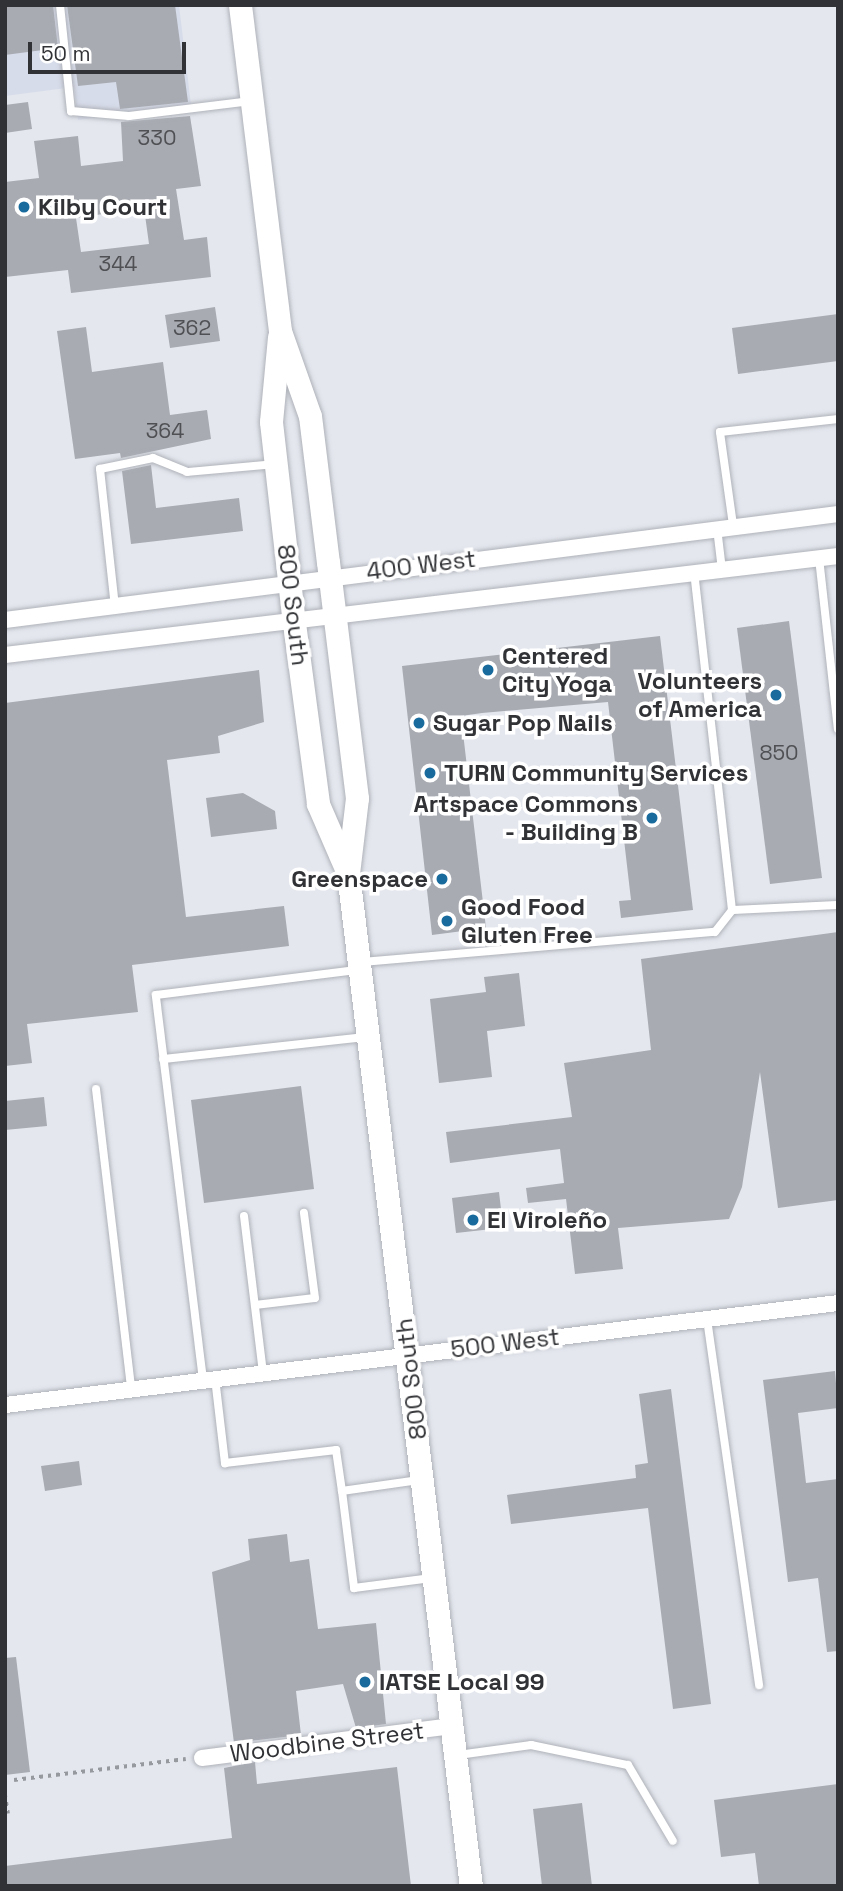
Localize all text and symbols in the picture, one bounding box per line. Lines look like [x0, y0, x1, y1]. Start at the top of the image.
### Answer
scale bar [32, 28, 189, 72]
text: 50 m [41, 40, 91, 67]
house number: 330 [138, 125, 176, 151]
place label: Kilby Court [38, 193, 167, 221]
marker: Kilby Court [16, 199, 32, 215]
house number: 344 [99, 251, 137, 277]
house number: 362 [173, 315, 211, 341]
house number: 364 [146, 418, 184, 444]
street label: 800 South [271, 543, 315, 667]
street label: 400 West [365, 544, 477, 586]
place label: Centered City Yoga [502, 642, 612, 698]
marker: Centered City Yoga [480, 662, 496, 678]
place label: Volunteers of America [638, 667, 762, 723]
marker: Volunteers of America [768, 687, 784, 703]
place label: Sugar Pop Nails [433, 709, 613, 737]
marker: Sugar Pop Nails [411, 715, 427, 731]
house number: 850 [759, 740, 799, 766]
place label: TURN Community Services [444, 759, 748, 787]
marker: TURN Community Services [422, 765, 438, 781]
place label: Artspace Commons - Building B [414, 790, 638, 846]
marker: Artspace Commons - Building B [644, 810, 660, 826]
place label: Greenspace [291, 865, 428, 893]
marker: Greenspace [434, 871, 450, 887]
place label: Good Food Gluten Free [461, 893, 593, 949]
marker: Good Food Gluten Free [439, 913, 455, 929]
place label: El Viroleño [487, 1206, 607, 1234]
marker: El Viroleño [465, 1212, 481, 1228]
street label: 800 South [389, 1317, 433, 1441]
street label: 500 West [449, 1322, 561, 1364]
place label: IATSE Local 99 [379, 1668, 545, 1696]
marker: IATSE Local 99 [357, 1674, 373, 1690]
street label: Woodbine Street [228, 1716, 426, 1768]

